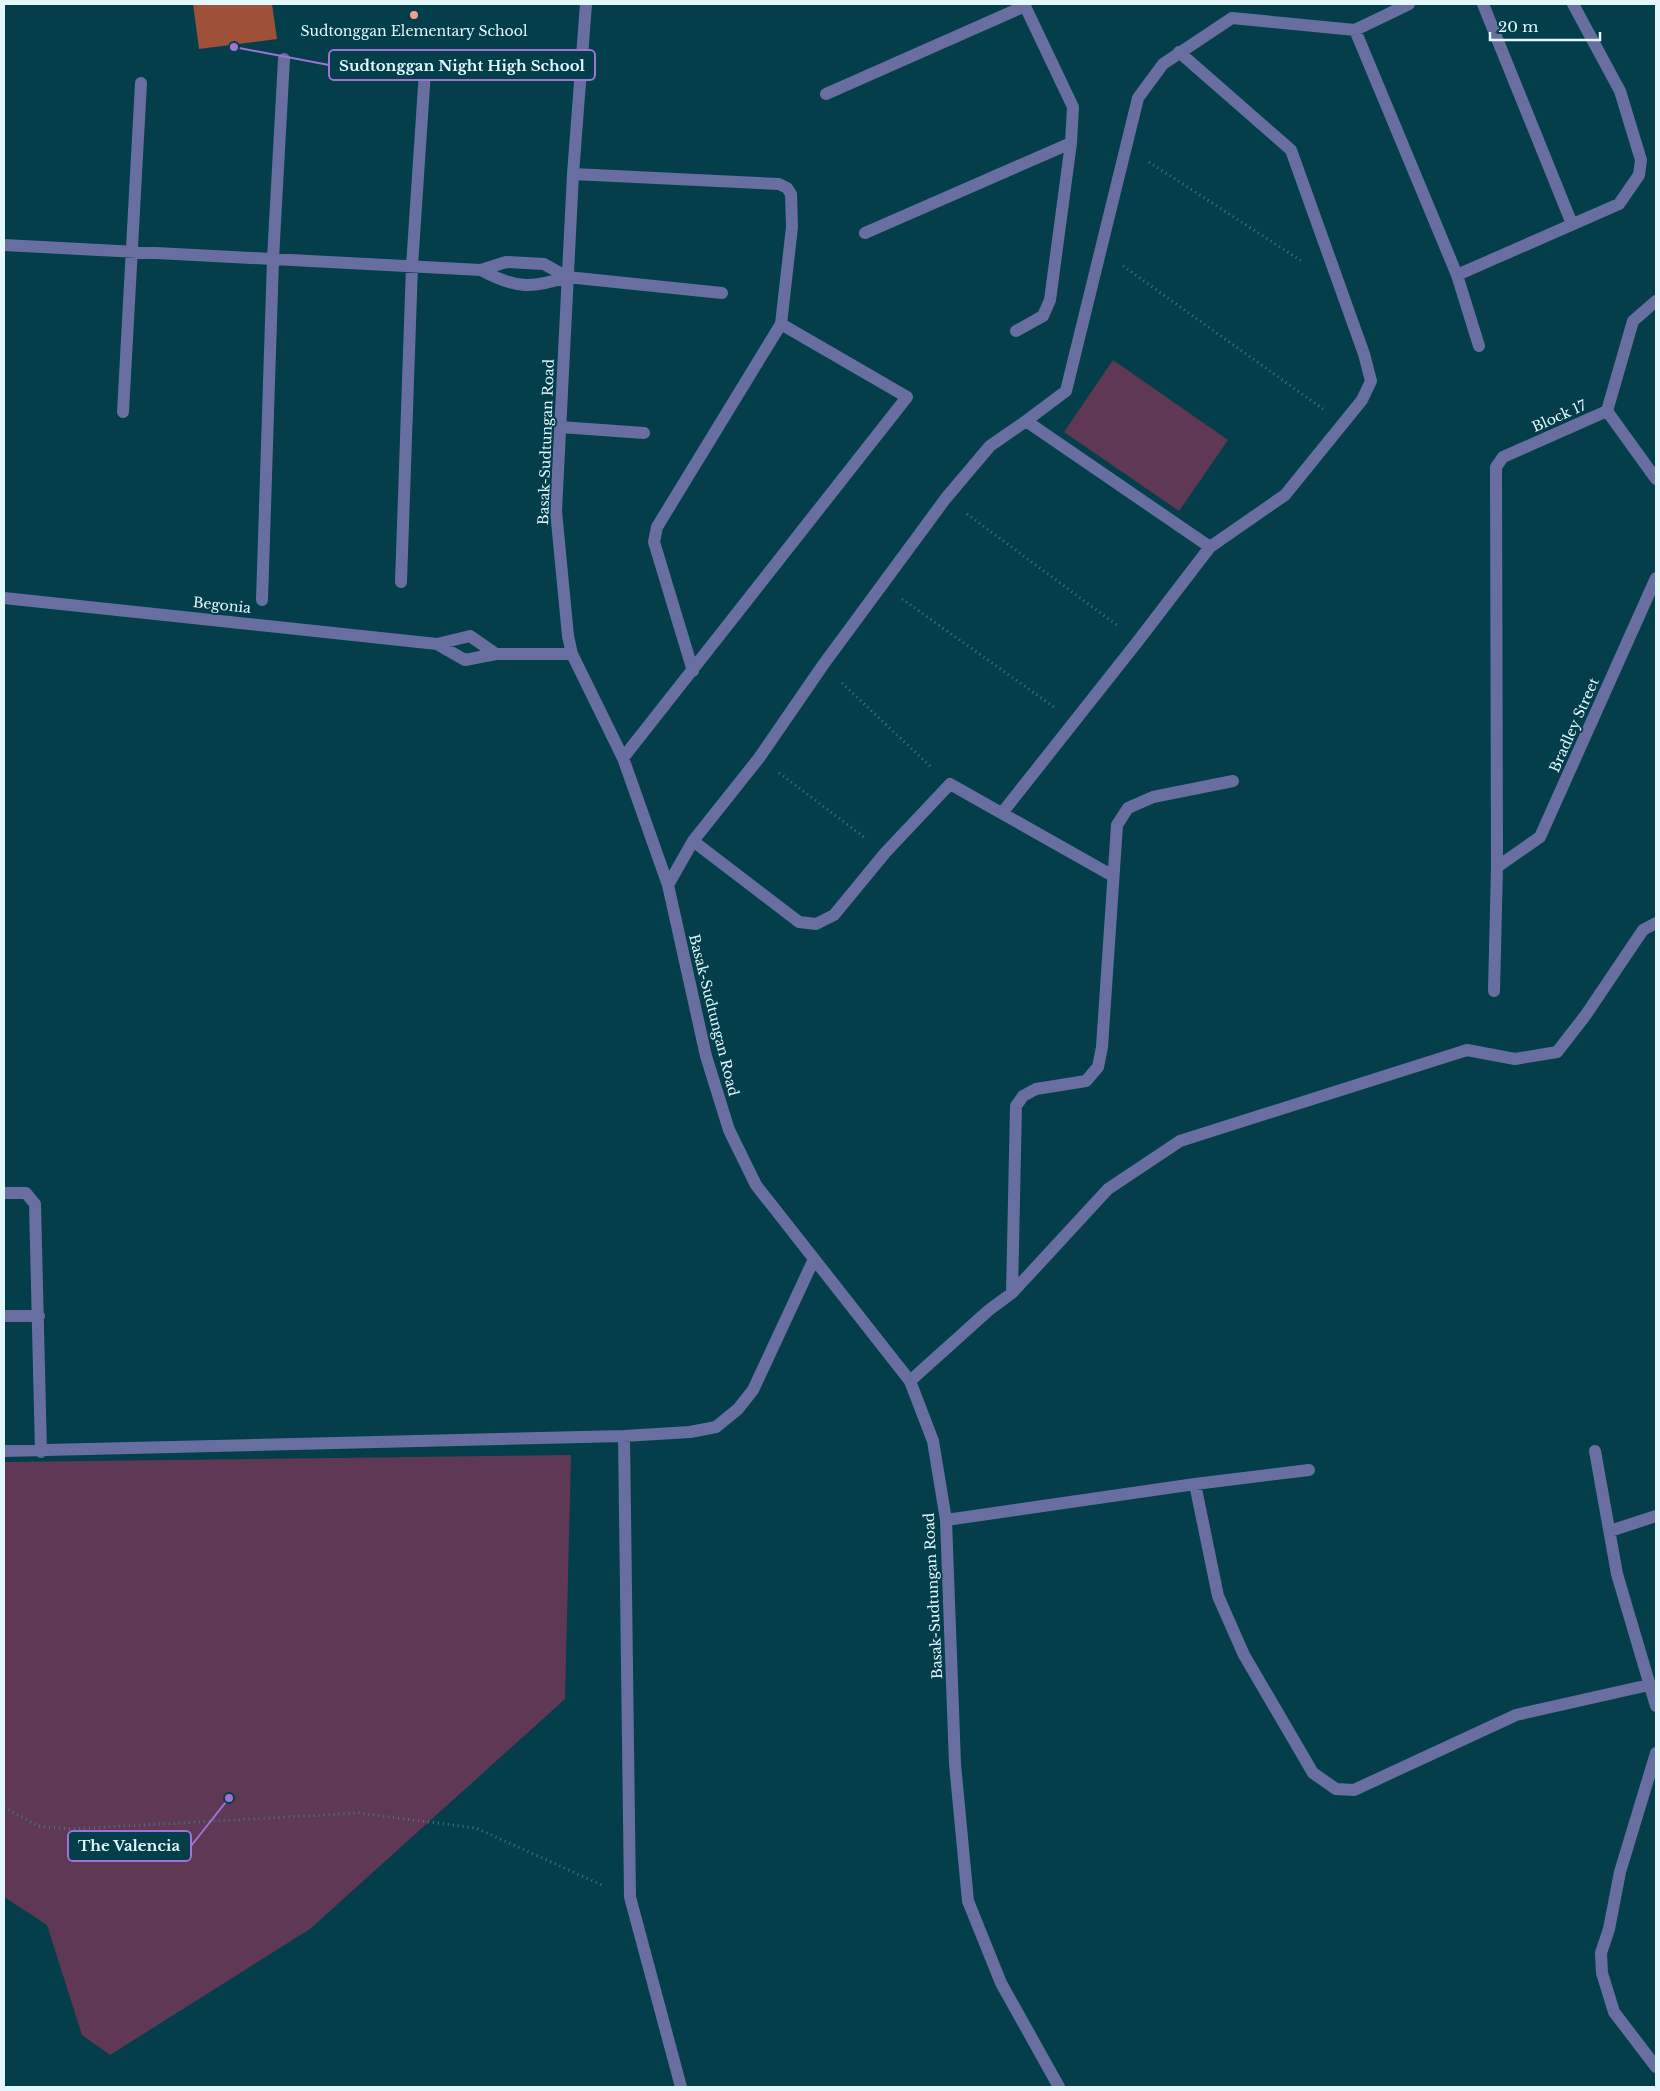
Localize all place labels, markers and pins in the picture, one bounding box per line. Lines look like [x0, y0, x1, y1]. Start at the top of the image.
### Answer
marker: Sudtonggan Elementary School [408, 9, 420, 21]
place label: Sudtonggan Elementary School [301, 22, 528, 40]
callout: Sudtonggan Night High School [329, 50, 595, 80]
callout: The Valencia [68, 1831, 191, 1861]

